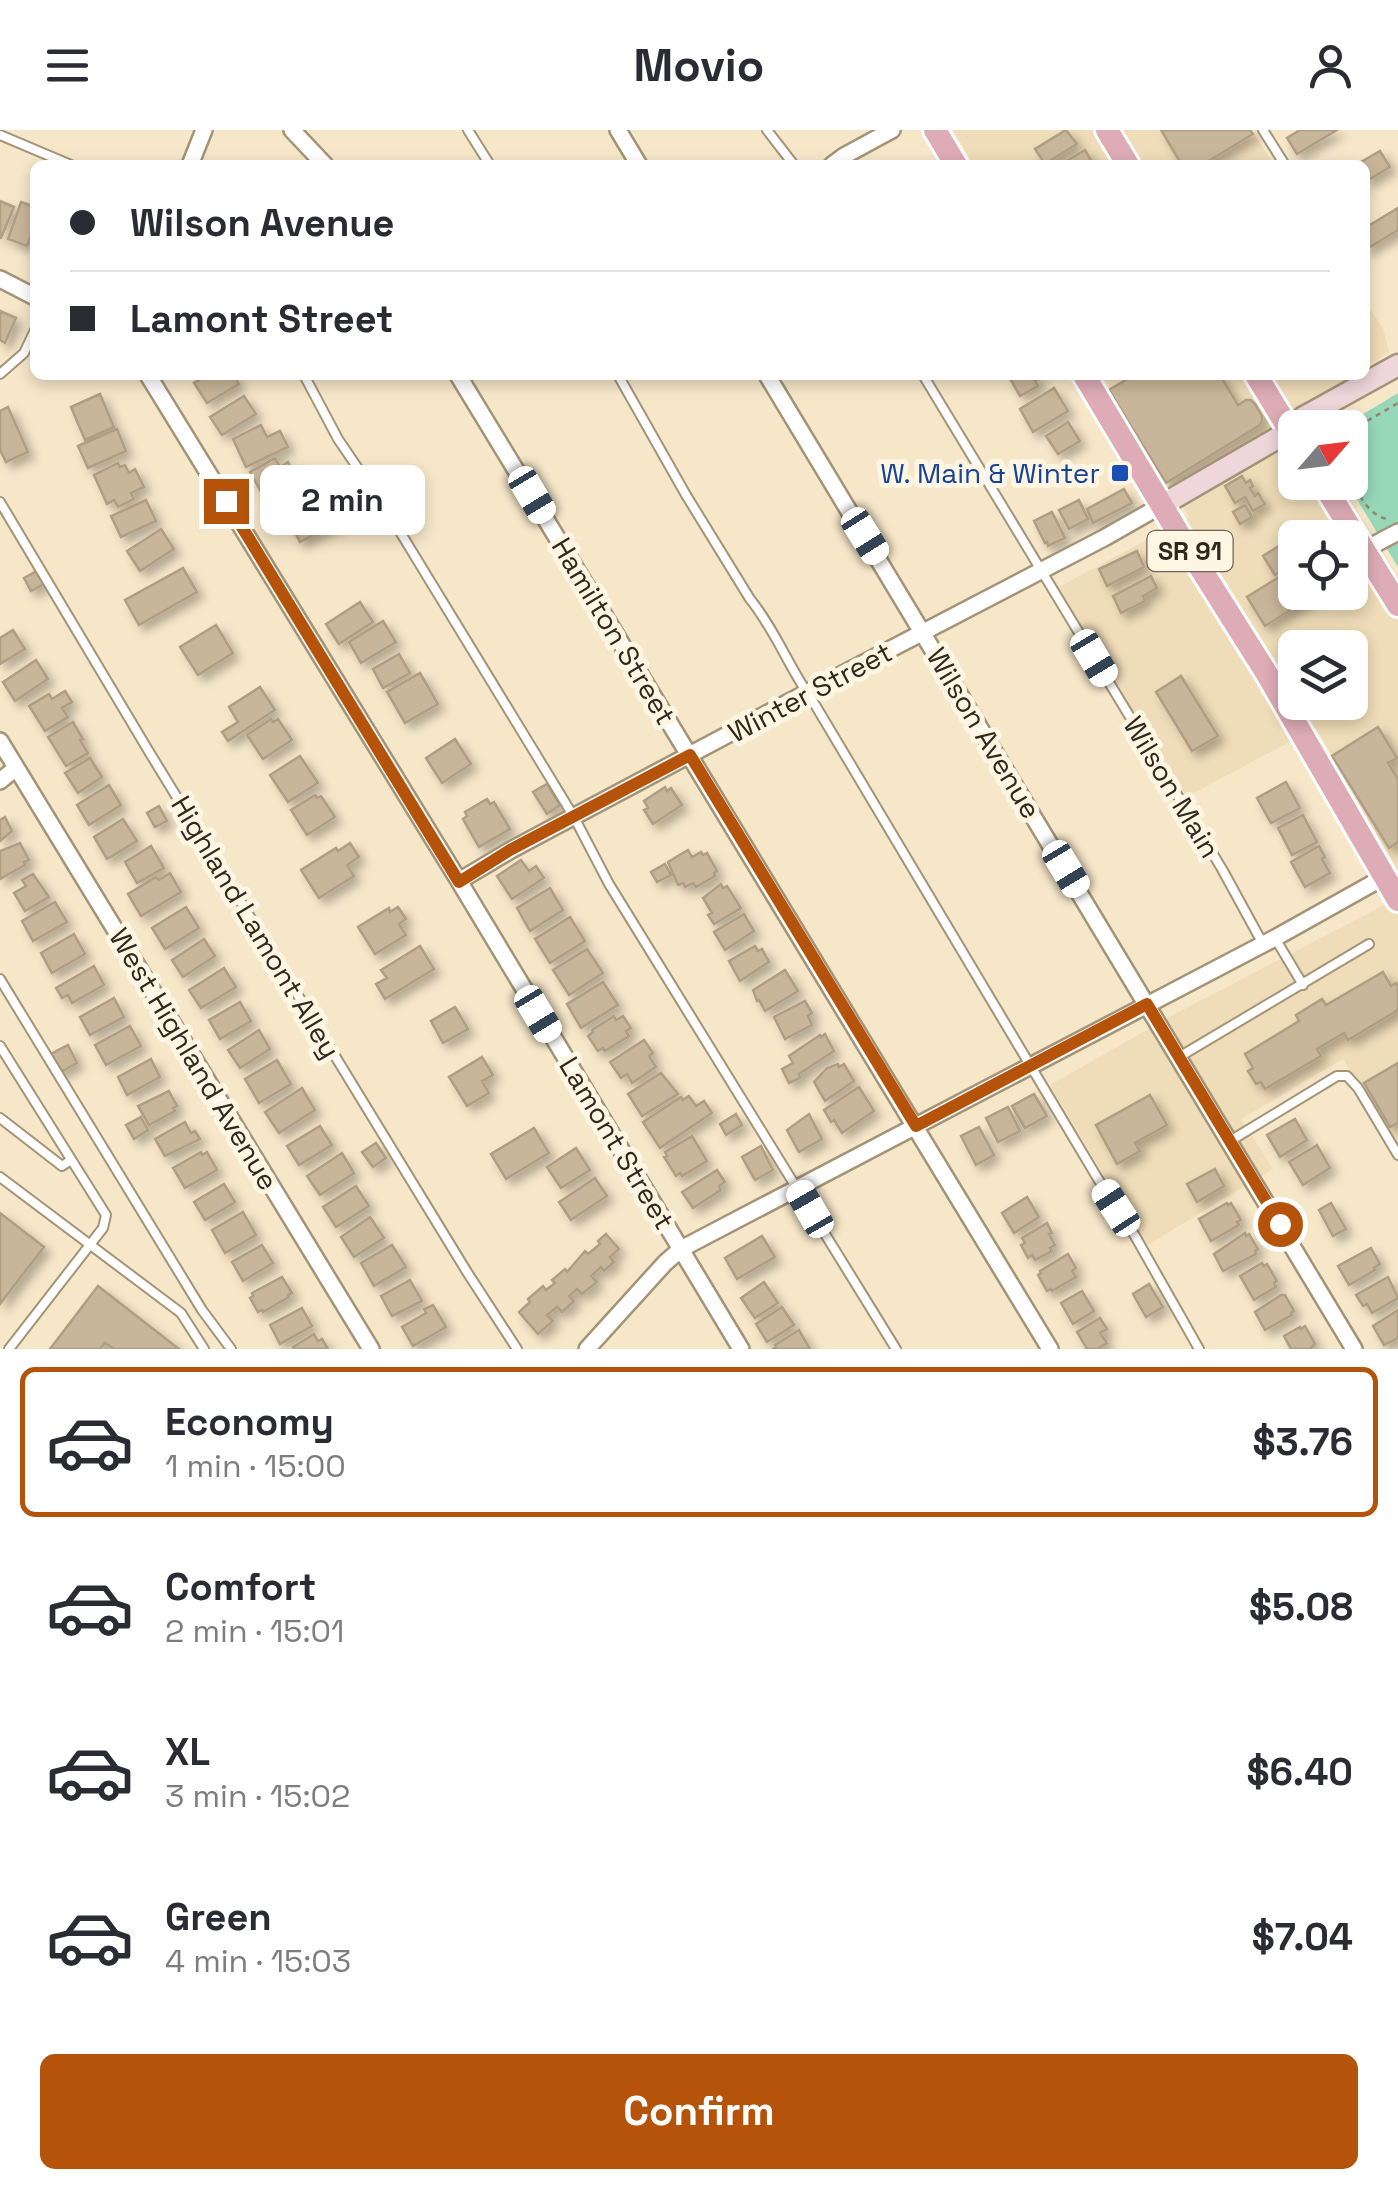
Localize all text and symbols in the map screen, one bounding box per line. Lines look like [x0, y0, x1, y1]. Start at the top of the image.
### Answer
text: Movio [634, 37, 764, 94]
icon: menu [40, 38, 95, 93]
icon: person [1303, 38, 1358, 93]
text: Wilson Avenue [130, 199, 394, 247]
text: Lamont Street [130, 295, 393, 343]
north arrow [1278, 410, 1368, 500]
map controls [1278, 410, 1368, 720]
place label: W. Main & Winter [880, 455, 1100, 491]
car [504, 462, 560, 528]
marker: W. Main & Winter [1109, 462, 1131, 484]
callout: 2 min [261, 466, 426, 536]
route end [204, 479, 249, 524]
text: 2 min [301, 480, 384, 520]
car [836, 503, 894, 569]
button: locate [1278, 520, 1368, 610]
street label: Hamilton Street [544, 531, 684, 731]
road number: SR 91 [1148, 531, 1232, 571]
car [1066, 625, 1122, 691]
button: layers [1278, 630, 1368, 720]
street label: Winter Street [722, 634, 898, 750]
street label: Wilson Avenue [919, 641, 1049, 825]
street label: Wilson Main [1116, 710, 1228, 864]
street label: Highland Lamont Alley [163, 789, 349, 1065]
car [1038, 836, 1094, 902]
street label: West Highland Avenue [101, 921, 287, 1197]
car [510, 981, 566, 1047]
street label: Lamont Street [551, 1050, 683, 1236]
car [1087, 1175, 1145, 1241]
car [782, 1176, 838, 1242]
route start [1258, 1202, 1303, 1247]
icon: car [45, 1397, 135, 1487]
text: Economy [165, 1398, 334, 1446]
text: $3.76 [1252, 1418, 1353, 1466]
text: 1 min · 15:00 [165, 1446, 346, 1486]
icon: car [45, 1562, 135, 1652]
text: Comfort [165, 1563, 316, 1611]
text: $5.08 [1249, 1583, 1353, 1631]
text: 2 min · 15:01 [165, 1611, 344, 1651]
icon: car [45, 1727, 135, 1817]
text: XL [165, 1728, 210, 1776]
text: $6.40 [1246, 1748, 1353, 1796]
text: 3 min · 15:02 [165, 1776, 350, 1816]
icon: car [45, 1892, 135, 1982]
text: Green [165, 1893, 272, 1941]
text: $7.04 [1252, 1913, 1353, 1961]
text: 4 min · 15:03 [165, 1941, 351, 1981]
button: Confirm [40, 2054, 1358, 2169]

